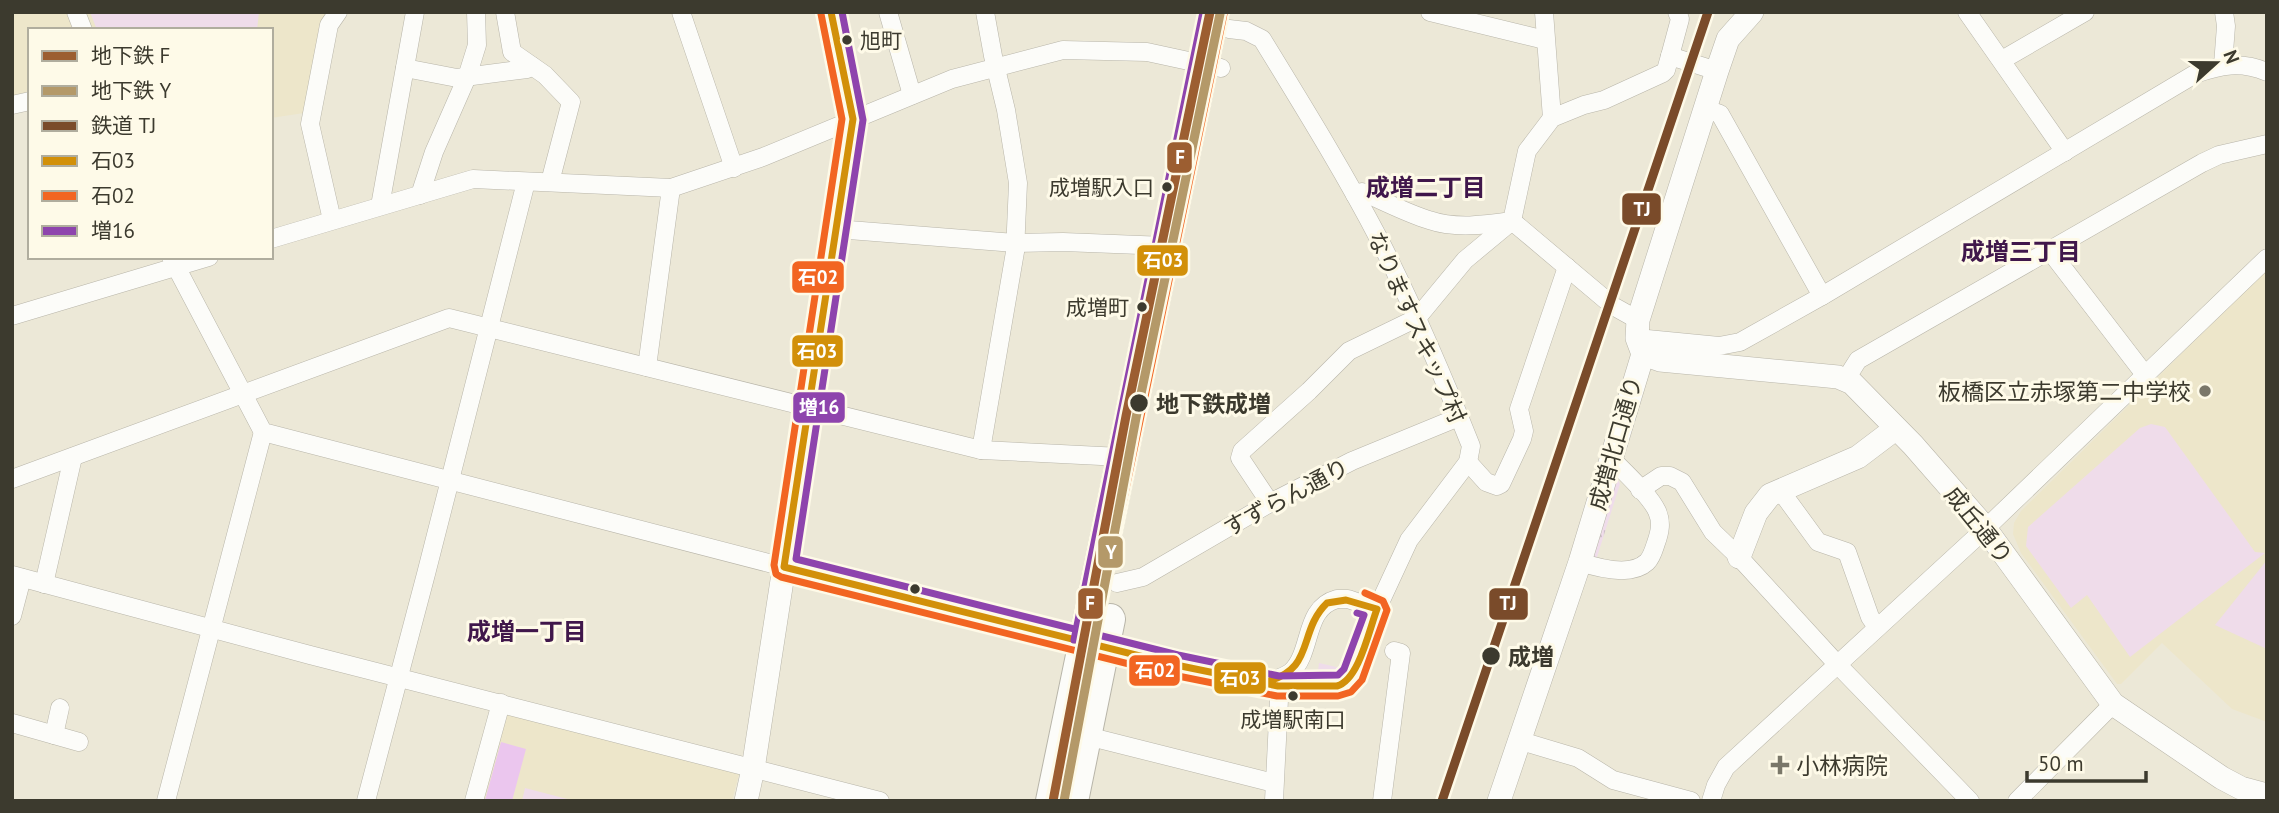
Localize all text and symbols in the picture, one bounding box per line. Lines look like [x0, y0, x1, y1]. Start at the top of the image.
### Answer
place label: 旭町 [860, 27, 902, 54]
legend [28, 28, 273, 259]
north arrow [2181, 28, 2251, 98]
marker: 旭町 [840, 33, 854, 47]
text: 地下鉄 F [91, 42, 170, 69]
text: N [2218, 47, 2245, 67]
text: 地下鉄 Y [91, 77, 172, 104]
text: 鉄道 TJ [91, 112, 156, 139]
line badge: F [1166, 141, 1193, 174]
text: F [1175, 145, 1185, 169]
text: 石03 [91, 147, 135, 174]
district label: 成増二丁目 [1366, 172, 1486, 203]
place label: 成増駅入口 [1049, 174, 1154, 201]
marker: 成増駅入口 [1160, 180, 1174, 194]
text: 石02 [91, 182, 135, 209]
line badge: TJ [1621, 192, 1662, 226]
text: TJ [1633, 197, 1651, 221]
text: 増16 [91, 217, 135, 244]
street label: なりますスキップ村 [1362, 227, 1472, 427]
district label: 成増三丁目 [1961, 236, 2081, 267]
line badge: 石03 [1136, 244, 1189, 277]
text: 石03 [1143, 248, 1183, 272]
line badge: 石02 [791, 260, 845, 294]
text: 石02 [798, 265, 838, 289]
place label: 成増町 [1066, 294, 1129, 321]
marker: 成増町 [1135, 300, 1149, 314]
line badge: 石03 [791, 334, 844, 368]
text: 石03 [797, 339, 837, 363]
street label: 成増北口通り [1582, 373, 1648, 513]
place label: 板橋区立赤塚第二中学校 [1938, 377, 2191, 406]
marker: 板橋区立赤塚第二中学校 [2197, 383, 2213, 399]
place label: 地下鉄成増 [1156, 389, 1271, 418]
line badge: 増16 [792, 391, 846, 424]
marker: 地下鉄成増 [1128, 392, 1150, 414]
text: 増16 [799, 395, 839, 419]
street label: すずらん通り [1218, 452, 1354, 542]
street label: 成丘通り [1939, 480, 2019, 570]
line badge: Y [1097, 535, 1124, 569]
text: Y [1104, 540, 1117, 564]
unlabelled marker [908, 582, 922, 596]
line badge: F [1077, 587, 1104, 620]
line badge: TJ [1488, 587, 1529, 621]
text: F [1085, 591, 1095, 615]
text: TJ [1499, 591, 1517, 615]
district label: 成増一丁目 [467, 616, 587, 647]
place label: 成増 [1508, 642, 1554, 671]
marker: 成増 [1480, 645, 1502, 667]
line badge: 石02 [1128, 654, 1181, 687]
text: 石02 [1135, 658, 1175, 682]
line badge: 石03 [1213, 661, 1267, 695]
text: 石03 [1220, 666, 1260, 690]
marker: 成増駅南口 [1286, 689, 1300, 703]
place label: 成増駅南口 [1241, 706, 1346, 733]
scale bar [2027, 740, 2146, 784]
text: 50 m [2038, 750, 2084, 777]
place label: 小林病院 [1796, 751, 1888, 780]
marker: 小林病院 [1770, 755, 1790, 775]

